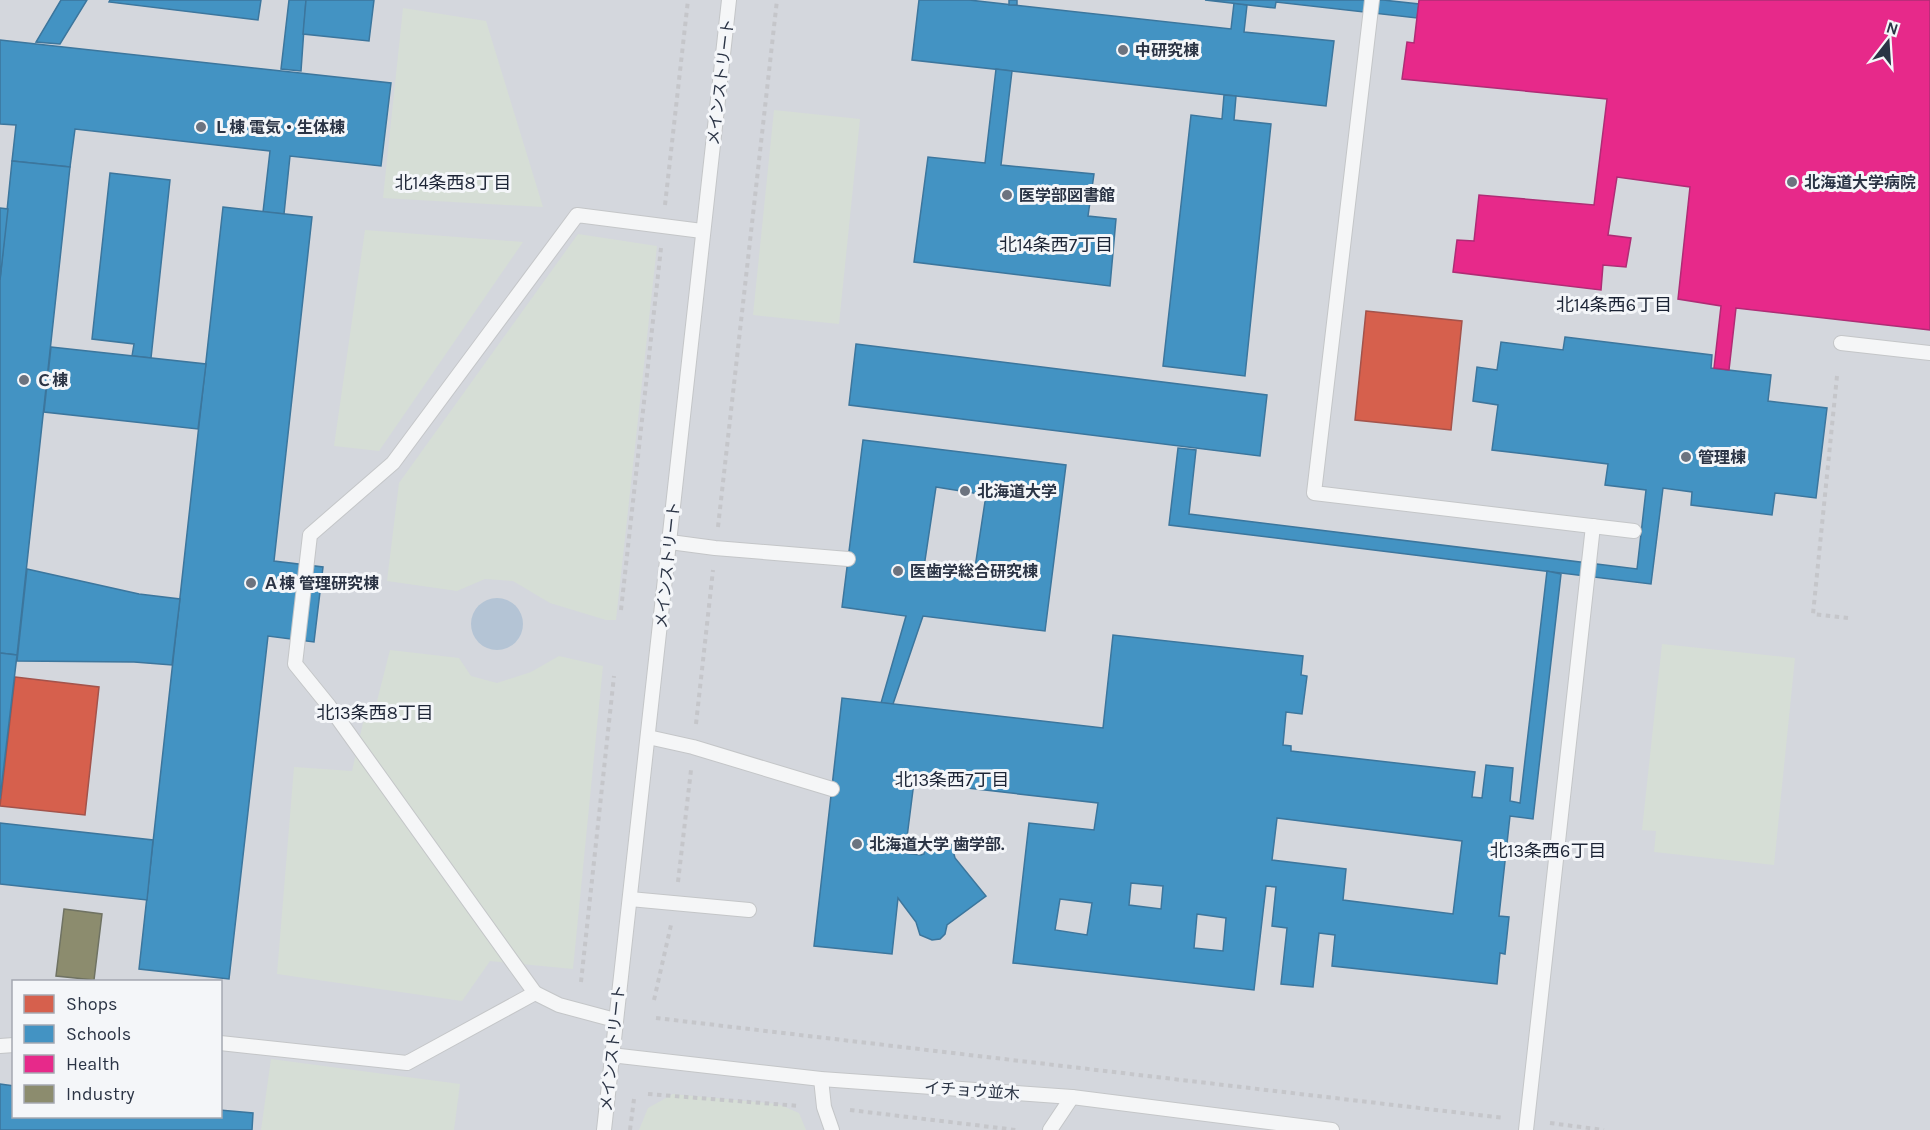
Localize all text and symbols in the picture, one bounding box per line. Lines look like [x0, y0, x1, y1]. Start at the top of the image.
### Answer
north arrow [1858, 12, 1918, 72]
text: N [1884, 17, 1901, 39]
street label: メインストリート [703, 18, 738, 147]
place label: 中研究棟 [1135, 41, 1199, 60]
marker: 中研究棟 [1116, 43, 1130, 57]
place label: Ｌ棟 電気・生体棟 [213, 118, 345, 137]
marker: Ｌ棟 電気・生体棟 [194, 120, 208, 134]
district label: 北14条西8丁目 [394, 172, 512, 194]
place label: 北海道大学病院 [1804, 173, 1916, 192]
marker: 北海道大学病院 [1785, 175, 1799, 189]
place label: 医学部図書館 [1019, 186, 1115, 205]
marker: 医学部図書館 [1000, 188, 1014, 202]
district label: 北14条西7丁目 [999, 234, 1113, 256]
district label: 北14条西6丁目 [1556, 294, 1672, 316]
place label: Ｃ棟 [36, 371, 68, 390]
marker: Ｃ棟 [17, 373, 31, 387]
place label: 管理棟 [1698, 448, 1746, 467]
marker: 管理棟 [1679, 450, 1693, 464]
place label: 北海道大学 [977, 482, 1057, 501]
marker: 北海道大学 [958, 484, 972, 498]
street label: メインストリート [651, 501, 684, 630]
place label: 医歯学総合研究棟 [910, 562, 1038, 581]
marker: 医歯学総合研究棟 [891, 564, 905, 578]
place label: Ａ棟 管理研究棟 [263, 574, 379, 593]
marker: Ａ棟 管理研究棟 [244, 576, 258, 590]
district label: 北13条西8丁目 [316, 702, 434, 724]
district label: 北13条西7丁目 [894, 769, 1010, 791]
place label: 北海道大学 歯学部. [869, 835, 1005, 854]
marker: 北海道大学 歯学部. [850, 837, 864, 851]
district label: 北13条西6丁目 [1490, 840, 1606, 862]
legend [12, 980, 222, 1118]
street label: メインストリート [596, 984, 629, 1113]
text: Shops [66, 993, 118, 1015]
text: Schools [66, 1023, 131, 1045]
text: Health [66, 1053, 120, 1075]
street label: イチョウ並木 [923, 1078, 1021, 1103]
text: Industry [66, 1083, 135, 1105]

